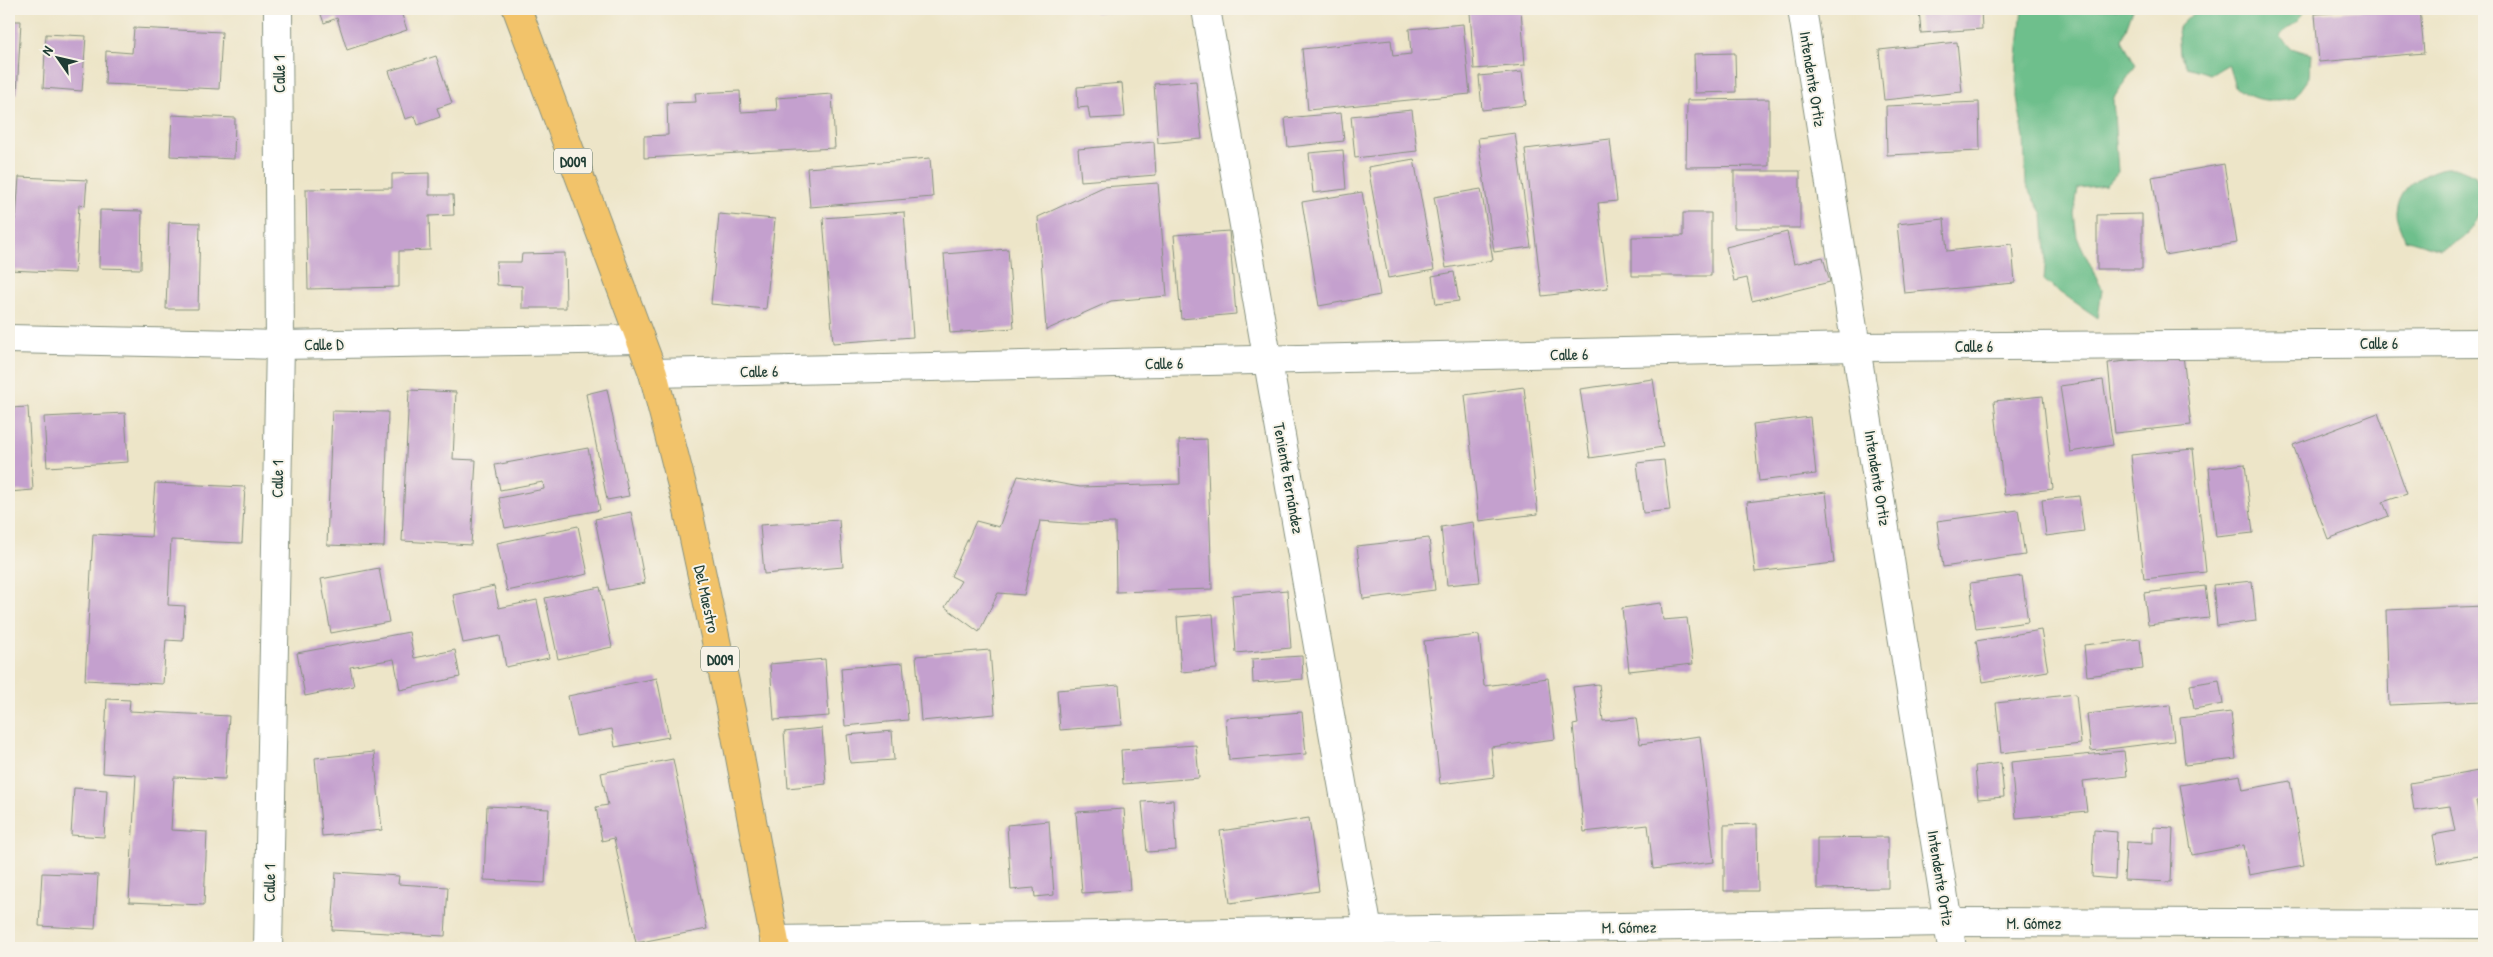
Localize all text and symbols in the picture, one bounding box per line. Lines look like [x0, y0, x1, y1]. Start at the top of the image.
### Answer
street label: Intendente Ortiz [1795, 30, 1831, 129]
north arrow [32, 32, 82, 82]
text: N [37, 42, 57, 59]
street label: Calle 1 [268, 55, 290, 93]
road number: D009 [554, 148, 592, 174]
street label: Calle 6 [2360, 332, 2398, 354]
street label: Calle D [304, 333, 344, 355]
street label: Calle 6 [1955, 335, 1993, 357]
street label: Calle 6 [1550, 343, 1588, 365]
street label: Calle 6 [1145, 352, 1183, 374]
street label: Calle 6 [740, 360, 778, 382]
street label: Teniente Fernández [1268, 421, 1310, 535]
street label: Intendente Ortiz [1860, 429, 1896, 528]
street label: Calle 1 [266, 460, 288, 498]
street label: Del Maestro [689, 563, 725, 635]
road number: D009 [701, 646, 739, 672]
street label: Intendente Ortiz [1923, 829, 1959, 928]
street label: Calle 1 [258, 864, 280, 902]
street label: M. Gómez [2007, 912, 2062, 934]
street label: M. Gómez [1601, 916, 1657, 938]

